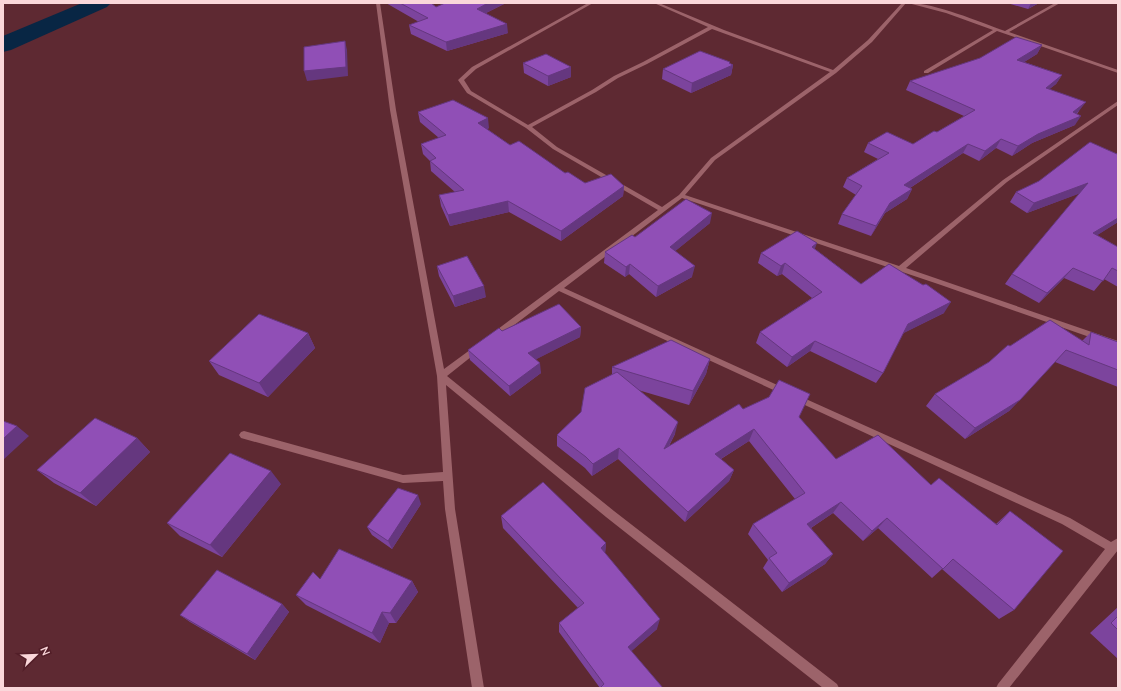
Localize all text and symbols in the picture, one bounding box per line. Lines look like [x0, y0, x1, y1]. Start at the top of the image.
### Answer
north arrow [16, 635, 56, 675]
text: N [37, 645, 53, 658]

